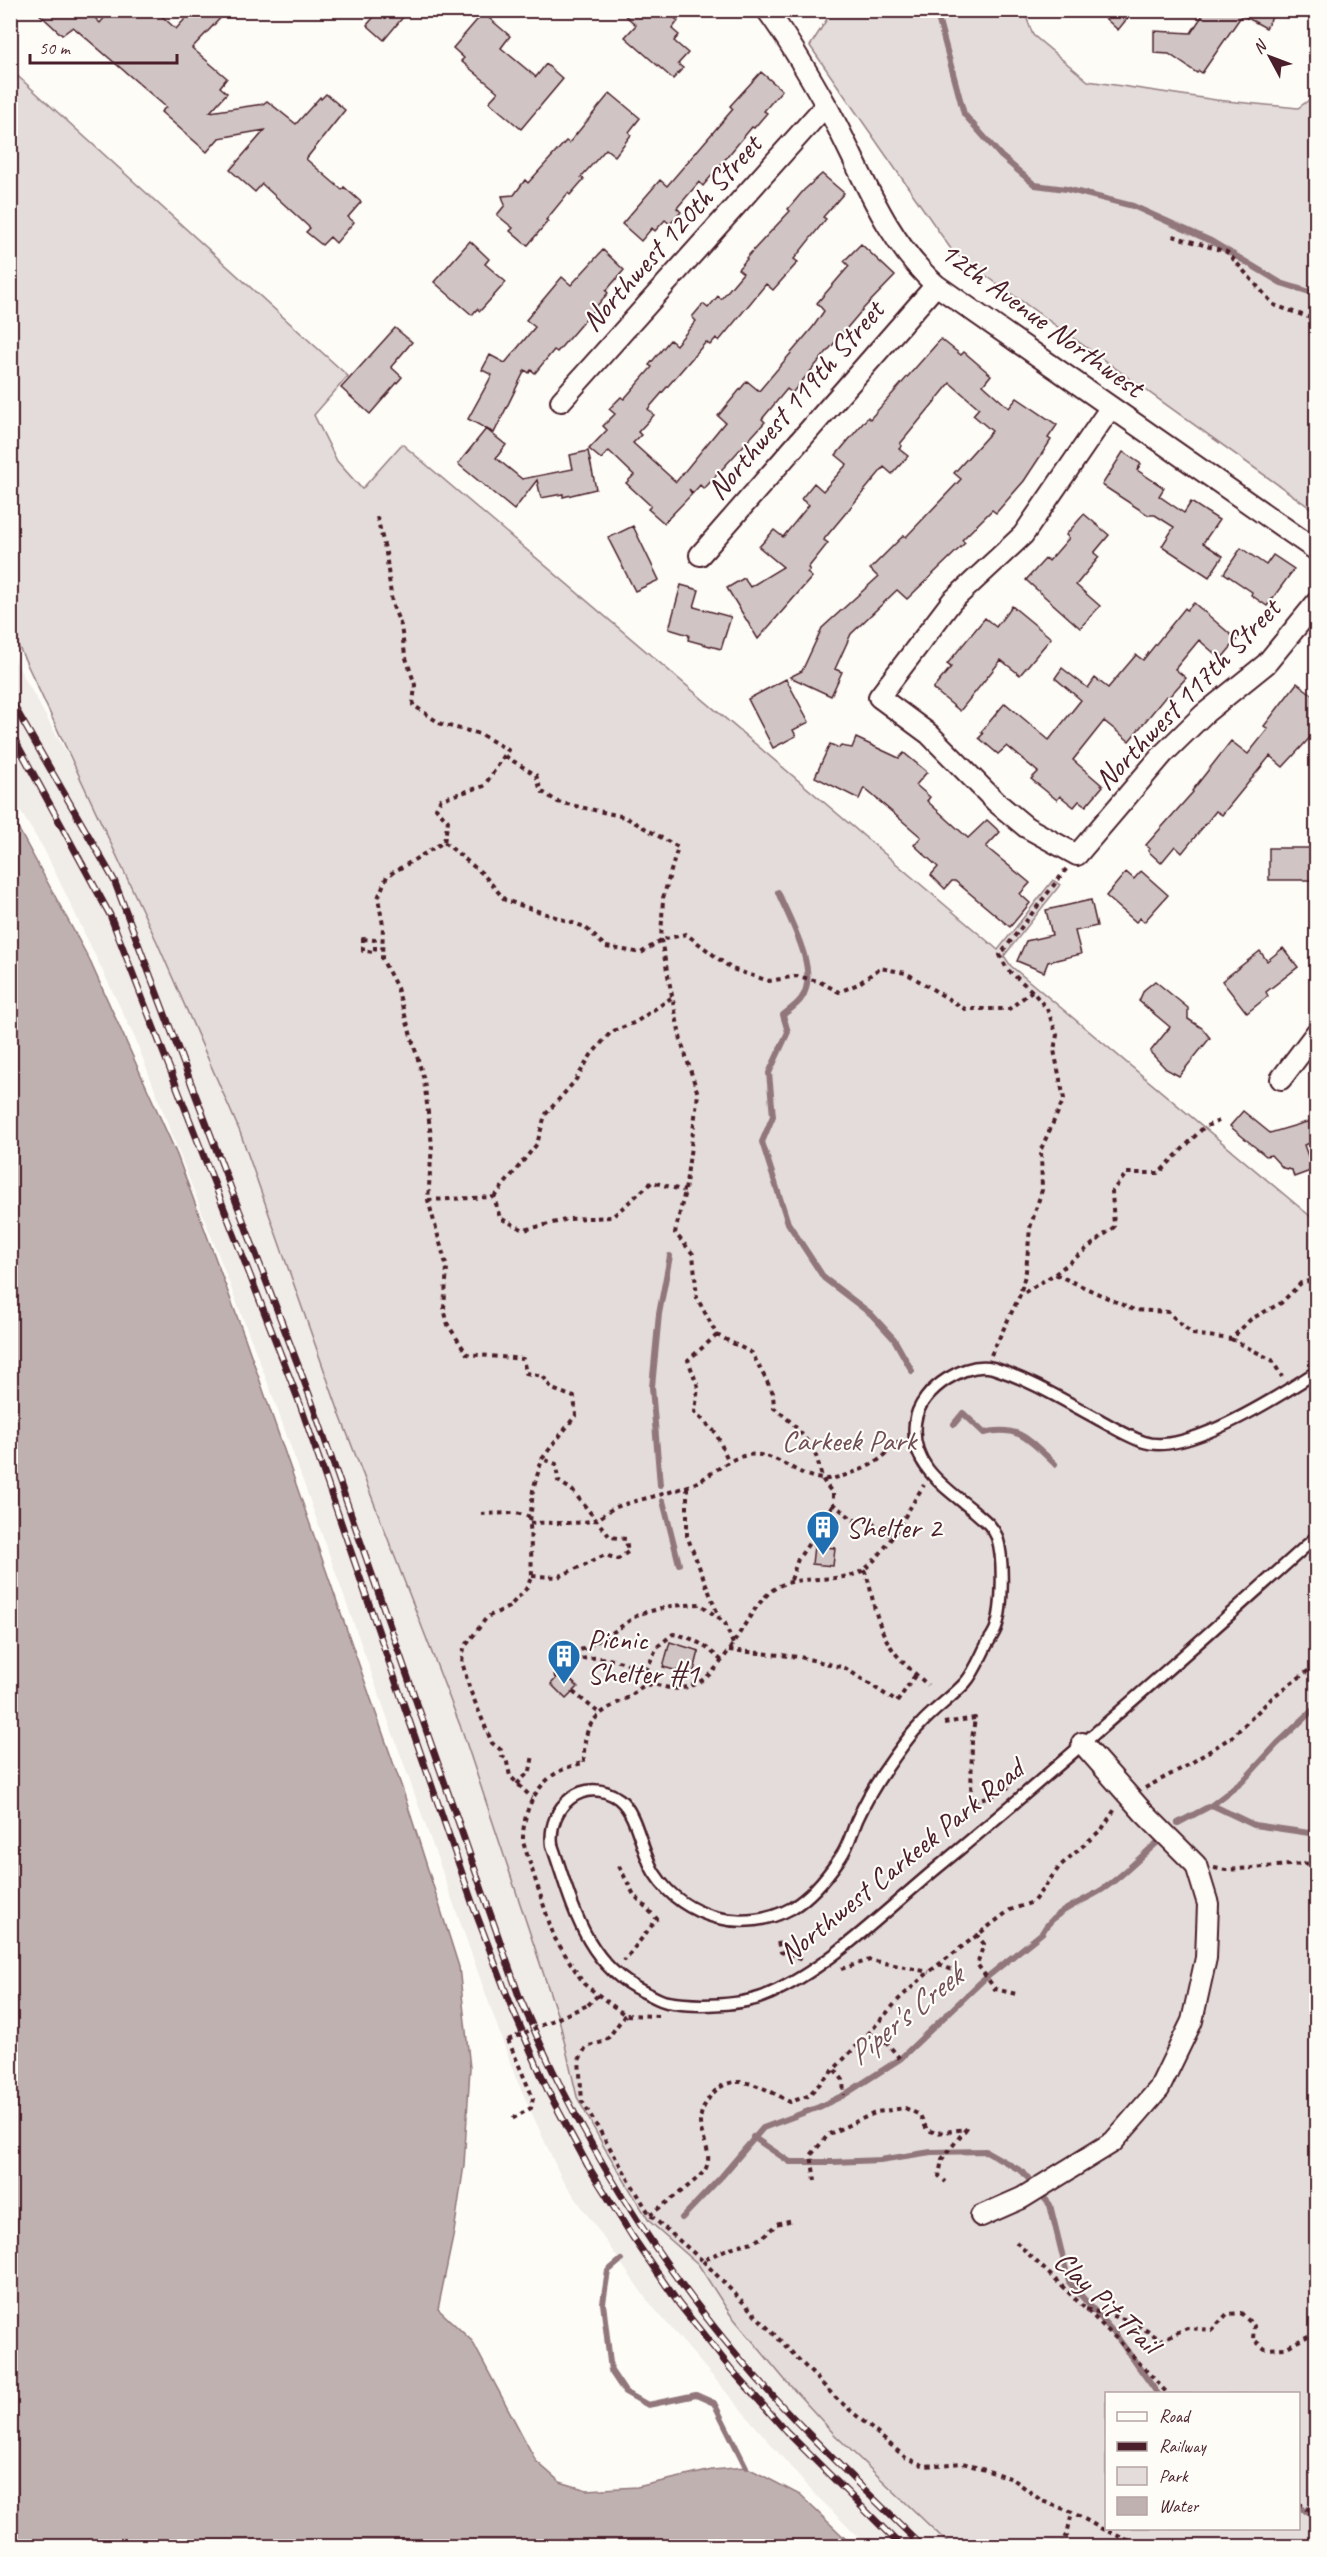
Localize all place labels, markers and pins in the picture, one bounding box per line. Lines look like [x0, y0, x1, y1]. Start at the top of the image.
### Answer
place label: Shelter 2 [846, 1508, 944, 1546]
building icon: Shelter 2 [805, 1509, 841, 1556]
place label: Picnic Shelter #1 [587, 1620, 700, 1692]
building icon: Picnic Shelter #1 [546, 1638, 582, 1685]

